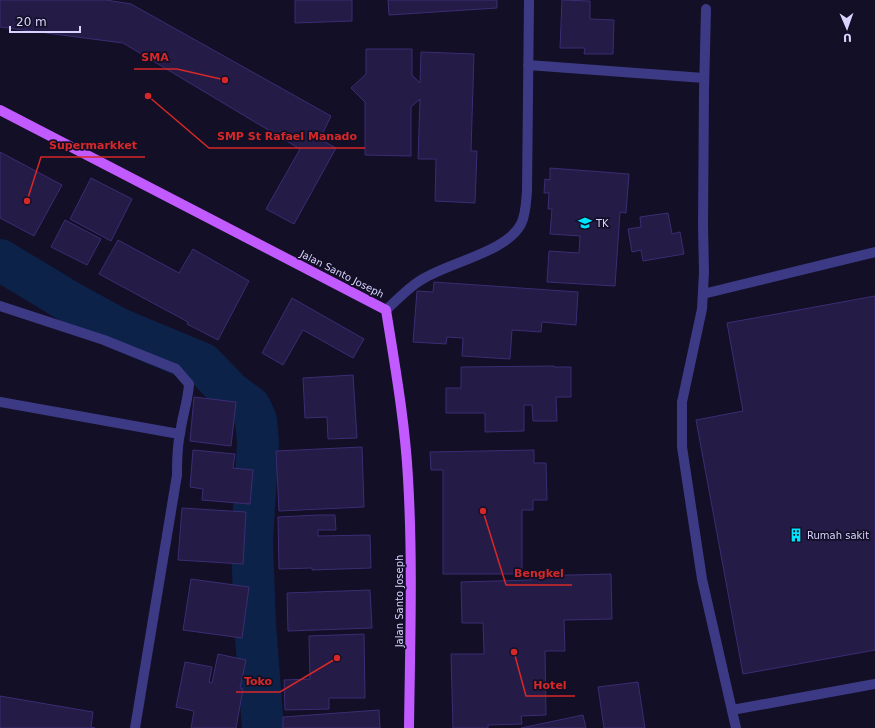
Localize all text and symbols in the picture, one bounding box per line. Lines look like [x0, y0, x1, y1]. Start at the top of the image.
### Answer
scale bar [10, 8, 80, 34]
north arrow [827, 8, 867, 48]
text: 20 m [16, 15, 47, 29]
text: U [843, 31, 852, 44]
callout: SMA [134, 46, 177, 69]
text: SMA [141, 51, 169, 64]
callout: SMP St Rafael Manado [209, 125, 365, 148]
text: SMP St Rafael Manado [217, 130, 357, 143]
callout: Supermarkket [41, 134, 145, 157]
text: Supermarkket [49, 139, 137, 152]
school or university icon: TK [577, 215, 593, 231]
place label: TK [595, 218, 609, 229]
street label: Jalan Santo Joseph [297, 248, 386, 300]
building icon: Rumah sakit [788, 527, 804, 543]
place label: Rumah sakit [807, 530, 869, 541]
street label: Jalan Santo Joseph [394, 555, 405, 648]
callout: Bengkel [506, 562, 572, 585]
text: Bengkel [514, 567, 564, 580]
callout: Toko [236, 669, 280, 692]
callout: Hotel [526, 673, 575, 696]
text: Toko [244, 675, 273, 688]
text: Hotel [533, 679, 567, 692]

